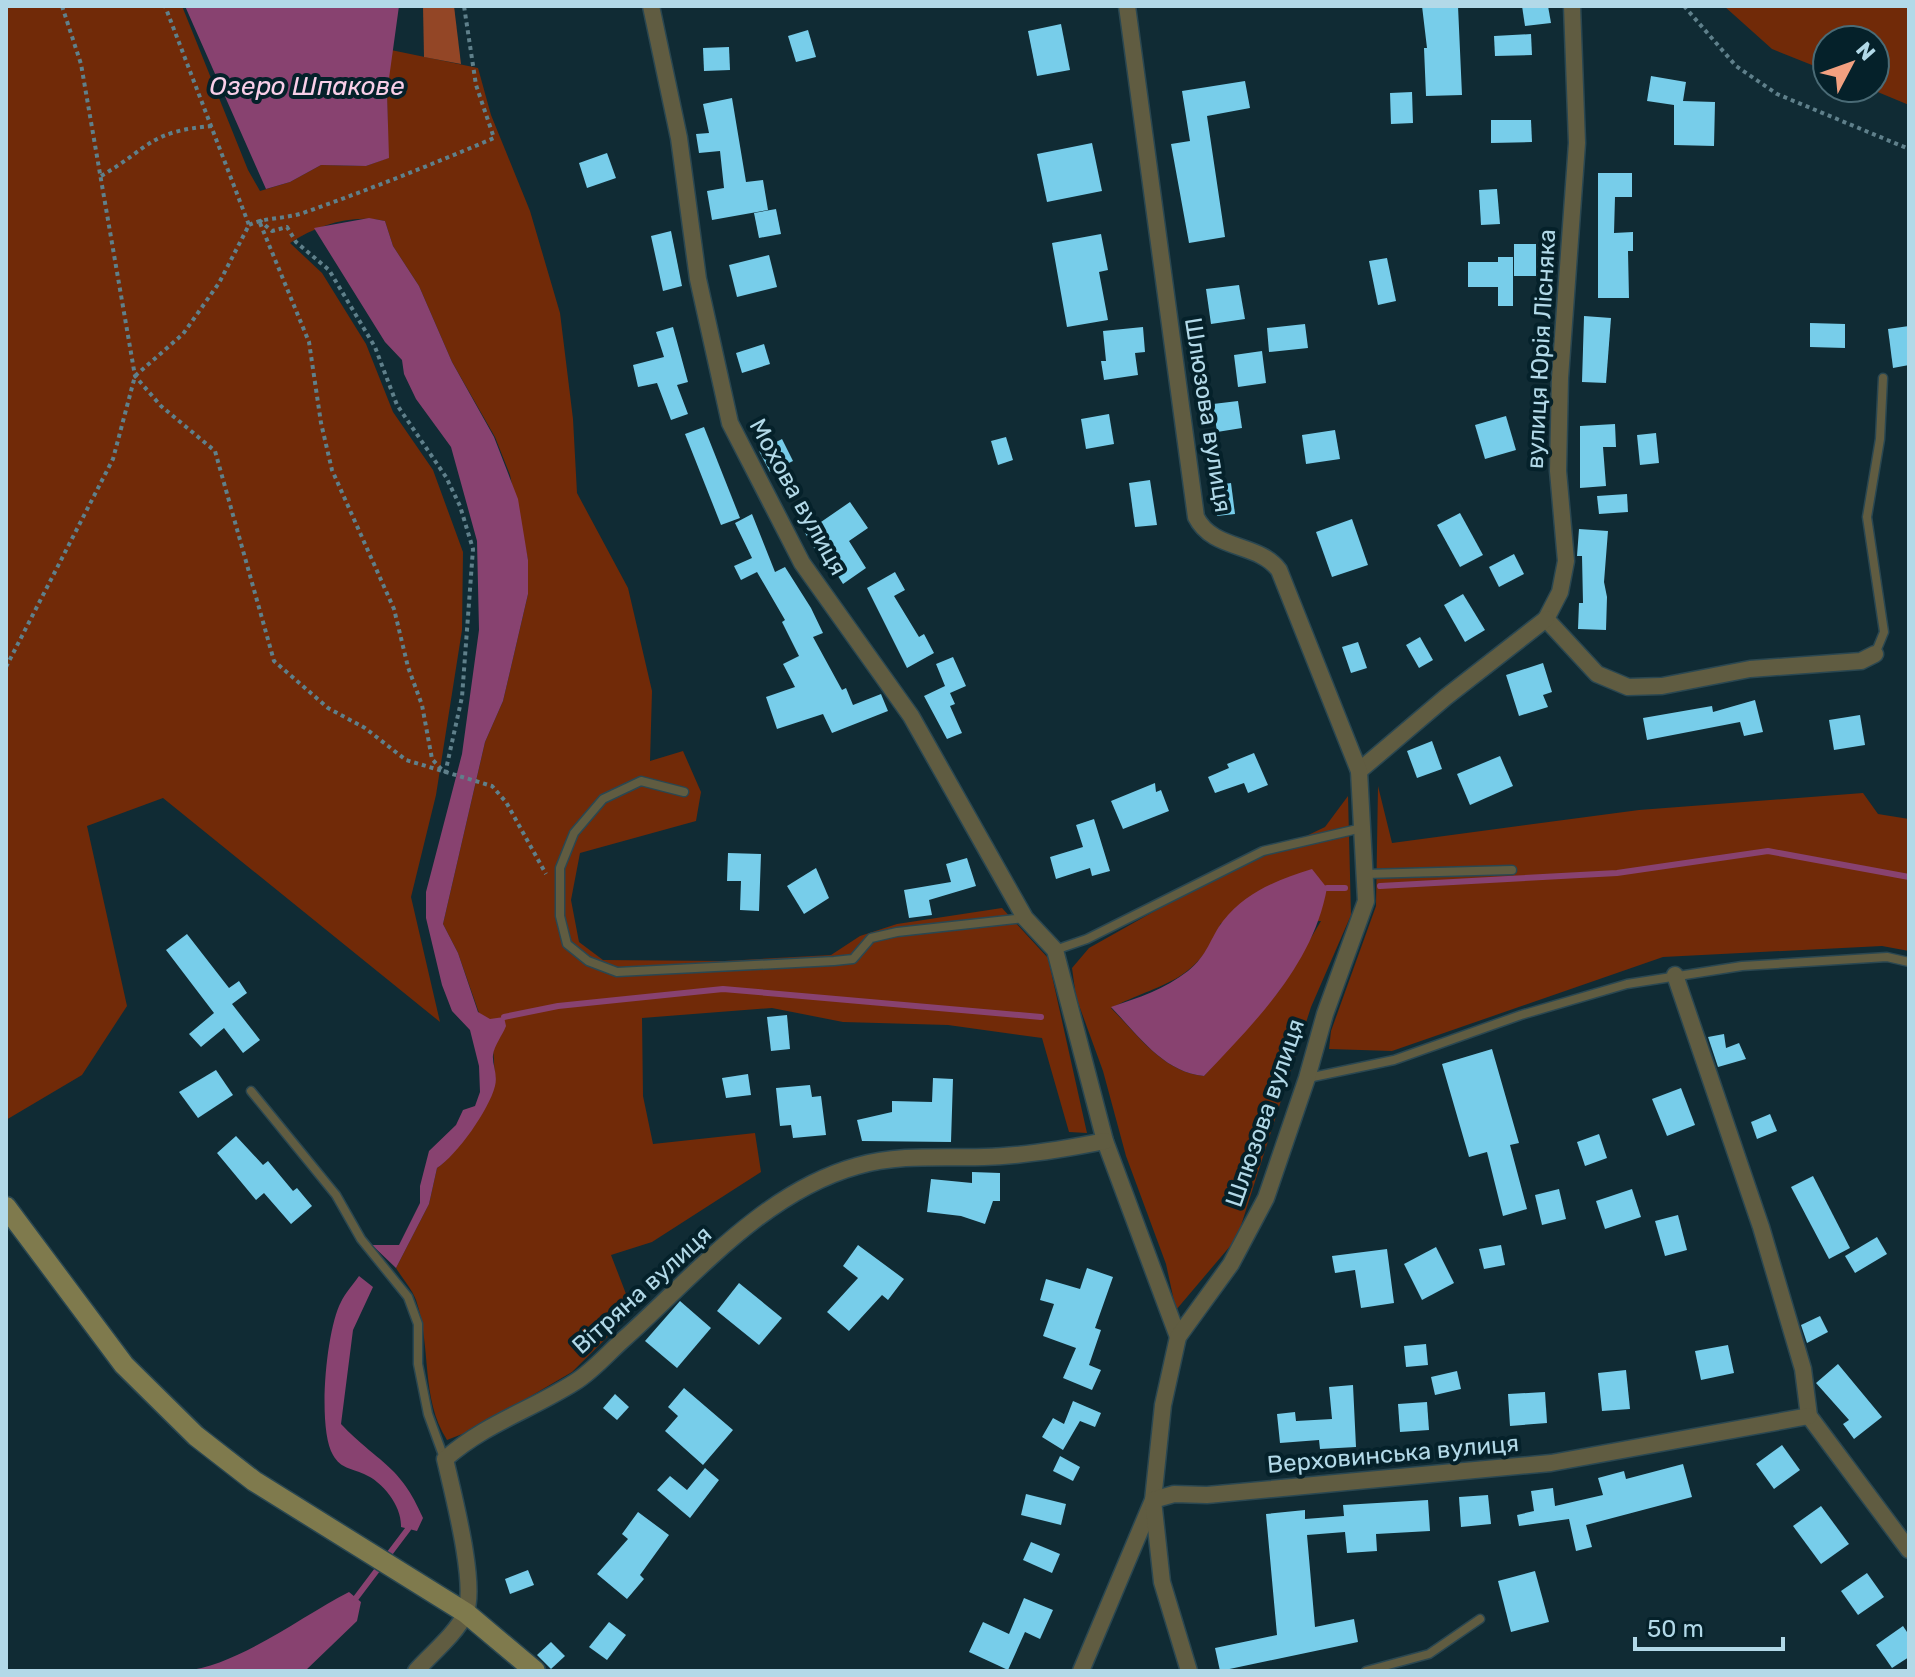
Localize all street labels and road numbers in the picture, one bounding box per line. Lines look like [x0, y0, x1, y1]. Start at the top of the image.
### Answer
street label: вулиця Юрія Лісняка [1521, 228, 1561, 470]
street label: Шлюзова вулиця [1179, 316, 1237, 514]
street label: Мохова вулиця [743, 414, 853, 580]
street label: Шлюзова вулиця [1220, 1015, 1310, 1211]
street label: Вітряна вулиця [567, 1220, 717, 1360]
street label: Верховинська вулиця [1266, 1429, 1520, 1479]

